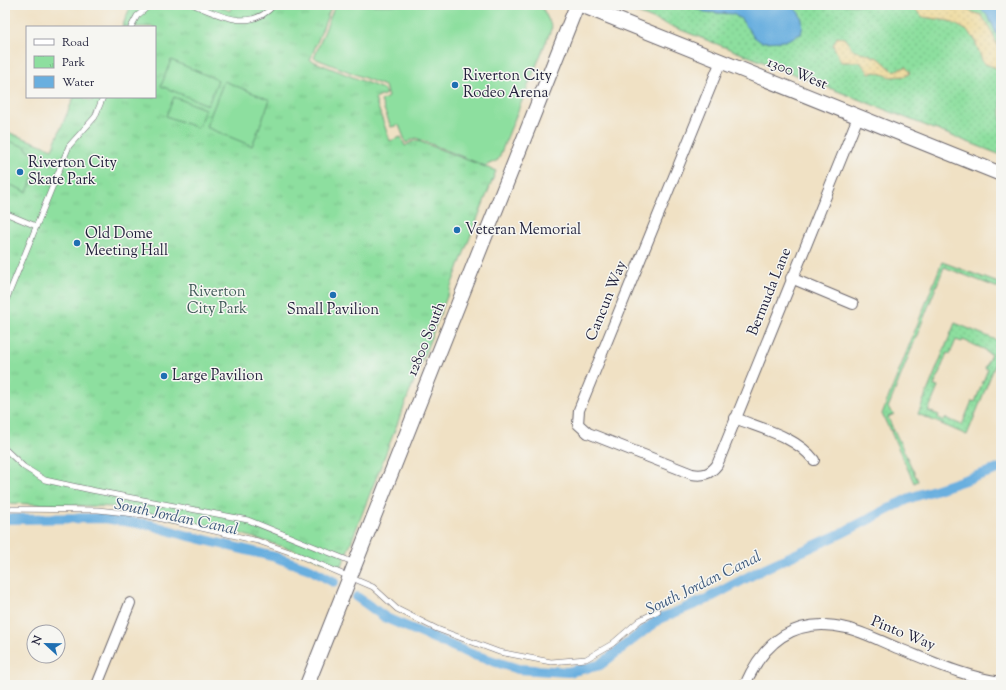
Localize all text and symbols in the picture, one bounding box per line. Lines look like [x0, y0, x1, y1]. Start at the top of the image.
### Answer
legend [26, 26, 156, 98]
text: Road [62, 34, 89, 52]
street label: 1300 West [764, 52, 830, 96]
text: Park [62, 54, 85, 72]
place label: Riverton City Rodeo Arena [463, 66, 553, 104]
text: Water [62, 74, 95, 92]
marker: Riverton City Rodeo Arena [450, 80, 460, 90]
place label: Riverton City Skate Park [28, 153, 118, 191]
marker: Riverton City Skate Park [15, 167, 25, 177]
place label: Veteran Memorial [465, 220, 581, 241]
place label: Old Dome Meeting Hall [85, 224, 168, 262]
marker: Veteran Memorial [452, 225, 462, 235]
marker: Old Dome Meeting Hall [72, 238, 82, 248]
street label: Bermuda Lane [743, 245, 797, 339]
street label: Cancun Way [581, 257, 633, 344]
park label: Riverton City Park [187, 282, 247, 320]
marker: Small Pavilion [328, 290, 338, 300]
street label: 12800 South [403, 299, 451, 379]
place label: Small Pavilion [287, 300, 379, 321]
place label: Large Pavilion [172, 366, 263, 387]
marker: Large Pavilion [159, 371, 169, 381]
water label: South Jordan Canal [112, 494, 240, 542]
water label: South Jordan Canal [642, 546, 766, 622]
street label: Pinto Way [868, 612, 939, 657]
north arrow [26, 624, 66, 664]
text: N [28, 633, 47, 649]

